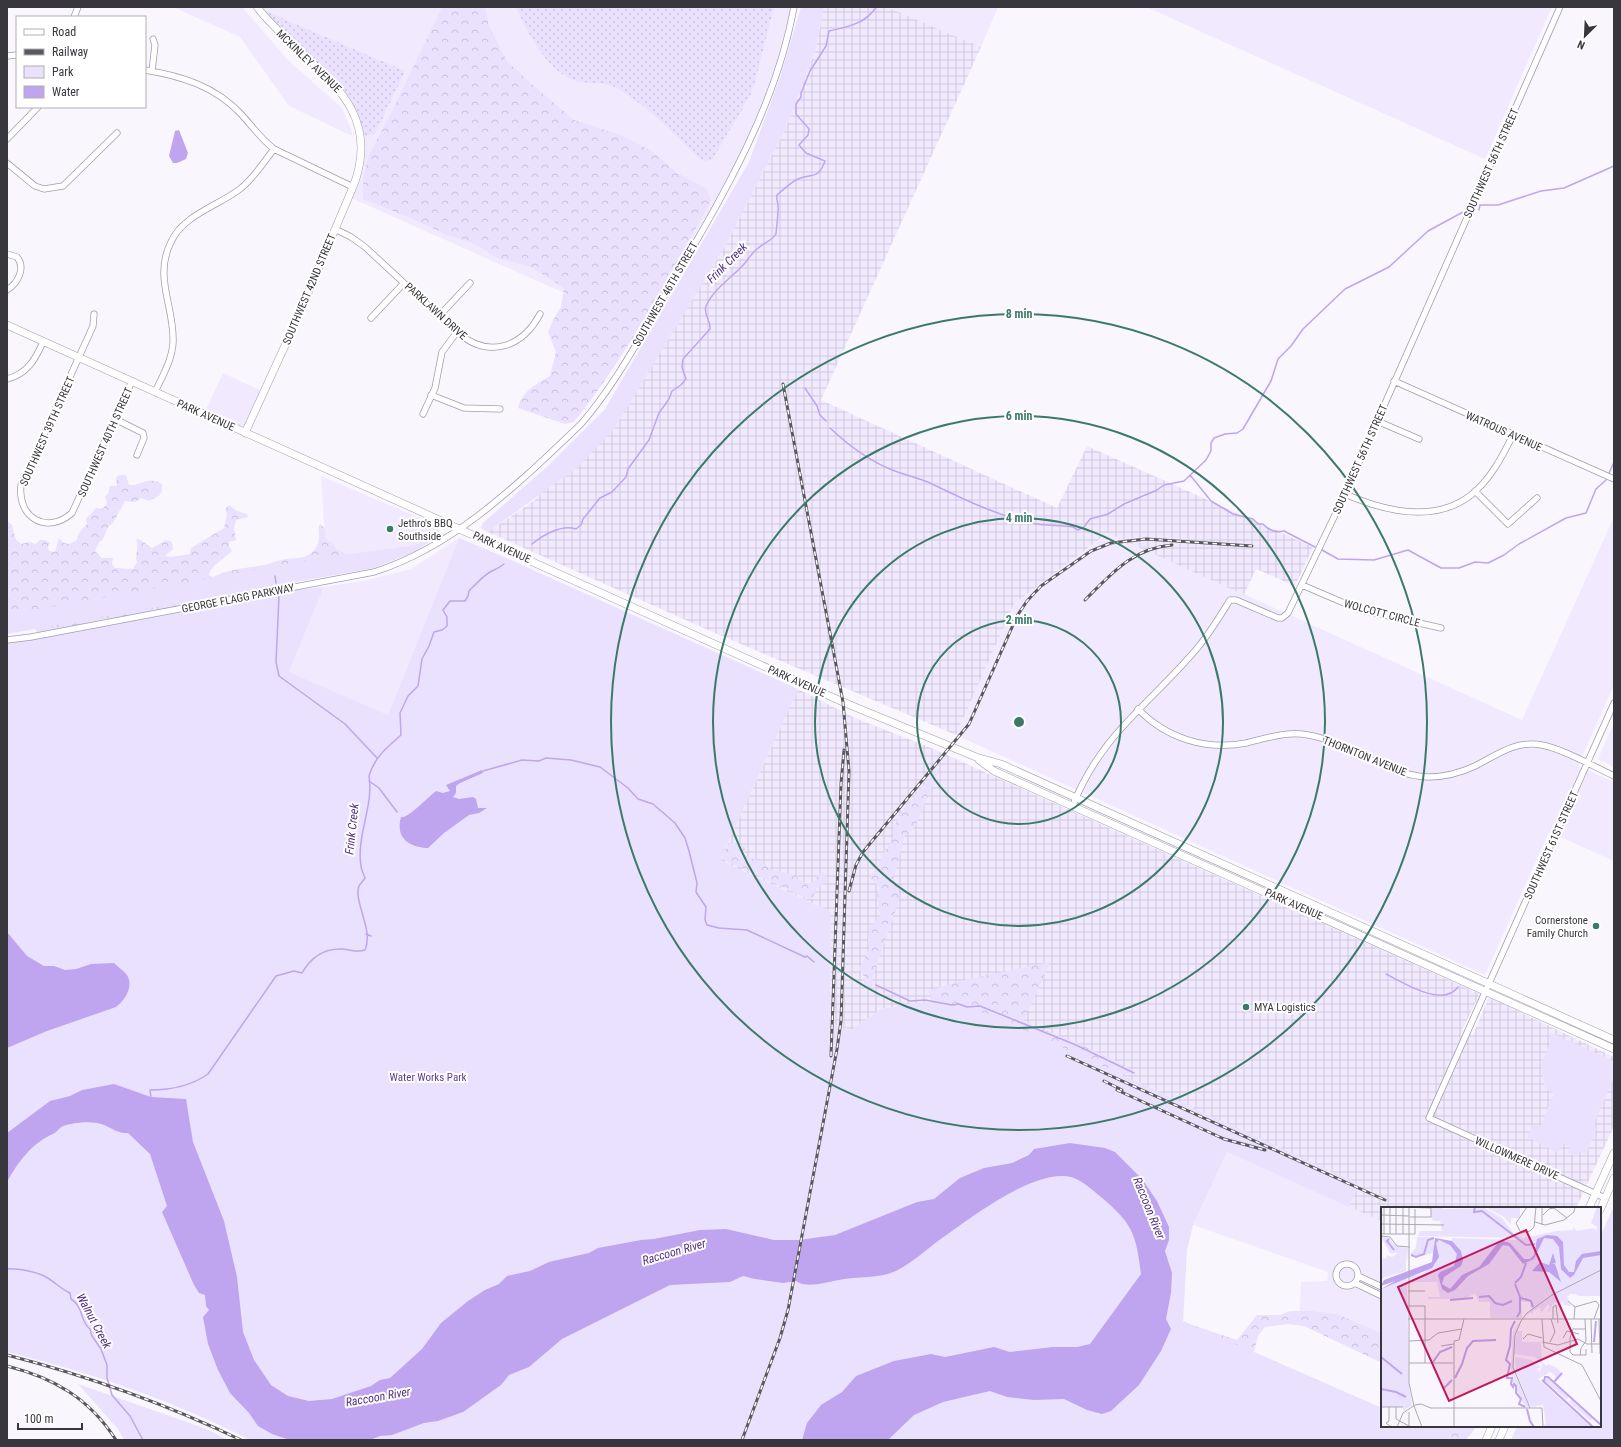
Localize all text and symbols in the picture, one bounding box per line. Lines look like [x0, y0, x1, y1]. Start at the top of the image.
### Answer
legend [16, 16, 146, 108]
north arrow [1565, 16, 1605, 56]
text: Road [52, 25, 76, 39]
street label: MCKINLEY AVENUE [274, 27, 344, 96]
text: N [1575, 37, 1587, 52]
text: Railway [52, 45, 88, 59]
text: Park [52, 65, 74, 79]
text: Water [52, 85, 80, 99]
street label: SOUTHWEST 56TH STREET [1461, 106, 1522, 220]
street label: SOUTHWEST 42ND STREET [280, 232, 339, 347]
street label: SOUTHWEST 46TH STREET [630, 239, 701, 349]
water label: Frink Creek [704, 239, 751, 286]
street label: PARKLAWN DRIVE [402, 280, 470, 343]
text: 8 min [1006, 307, 1032, 321]
street label: SOUTHWEST 39TH STREET [17, 374, 78, 488]
street label: SOUTHWEST 40TH STREET [75, 385, 136, 499]
street label: PARK AVENUE [175, 397, 237, 434]
street label: SOUTHWEST 56TH STREET [1330, 402, 1391, 516]
text: 6 min [1006, 409, 1032, 423]
street label: WATROUS AVENUE [1464, 409, 1545, 454]
text: 4 min [1006, 511, 1032, 525]
place label: Jethro's BBQ Southside [398, 517, 453, 543]
marker: Jethro's BBQ Southside [385, 524, 395, 534]
street label: PARK AVENUE [471, 529, 533, 566]
street label: GEORGE FLAGG PARKWAY [181, 581, 296, 616]
street label: WOLCOTT CIRCLE [1342, 597, 1422, 630]
text: 2 min [1006, 613, 1032, 627]
street label: PARK AVENUE [766, 663, 828, 700]
centre of rings [1012, 715, 1026, 729]
street label: THORNTON AVENUE [1321, 734, 1409, 779]
street label: SOUTHWEST 61ST STREET [1522, 789, 1581, 901]
water label: Frink Creek [342, 802, 362, 855]
street label: PARK AVENUE [1263, 886, 1325, 923]
place label: Cornerstone Family Church [1527, 914, 1588, 940]
marker: Cornerstone Family Church [1591, 921, 1601, 931]
place label: MYA Logistics [1254, 1001, 1316, 1014]
marker: MYA Logistics [1241, 1002, 1251, 1012]
park label: Water Works Park [390, 1071, 467, 1084]
street label: WILLOWMERE DRIVE [1473, 1134, 1561, 1183]
water label: Raccoon River [1130, 1175, 1168, 1241]
inset map [1381, 1207, 1601, 1427]
water label: Raccoon River [641, 1236, 708, 1268]
water label: Walnut Creek [74, 1291, 115, 1352]
water label: Raccoon River [345, 1384, 412, 1410]
scale bar [18, 1405, 82, 1431]
text: 100 m [24, 1412, 54, 1426]

